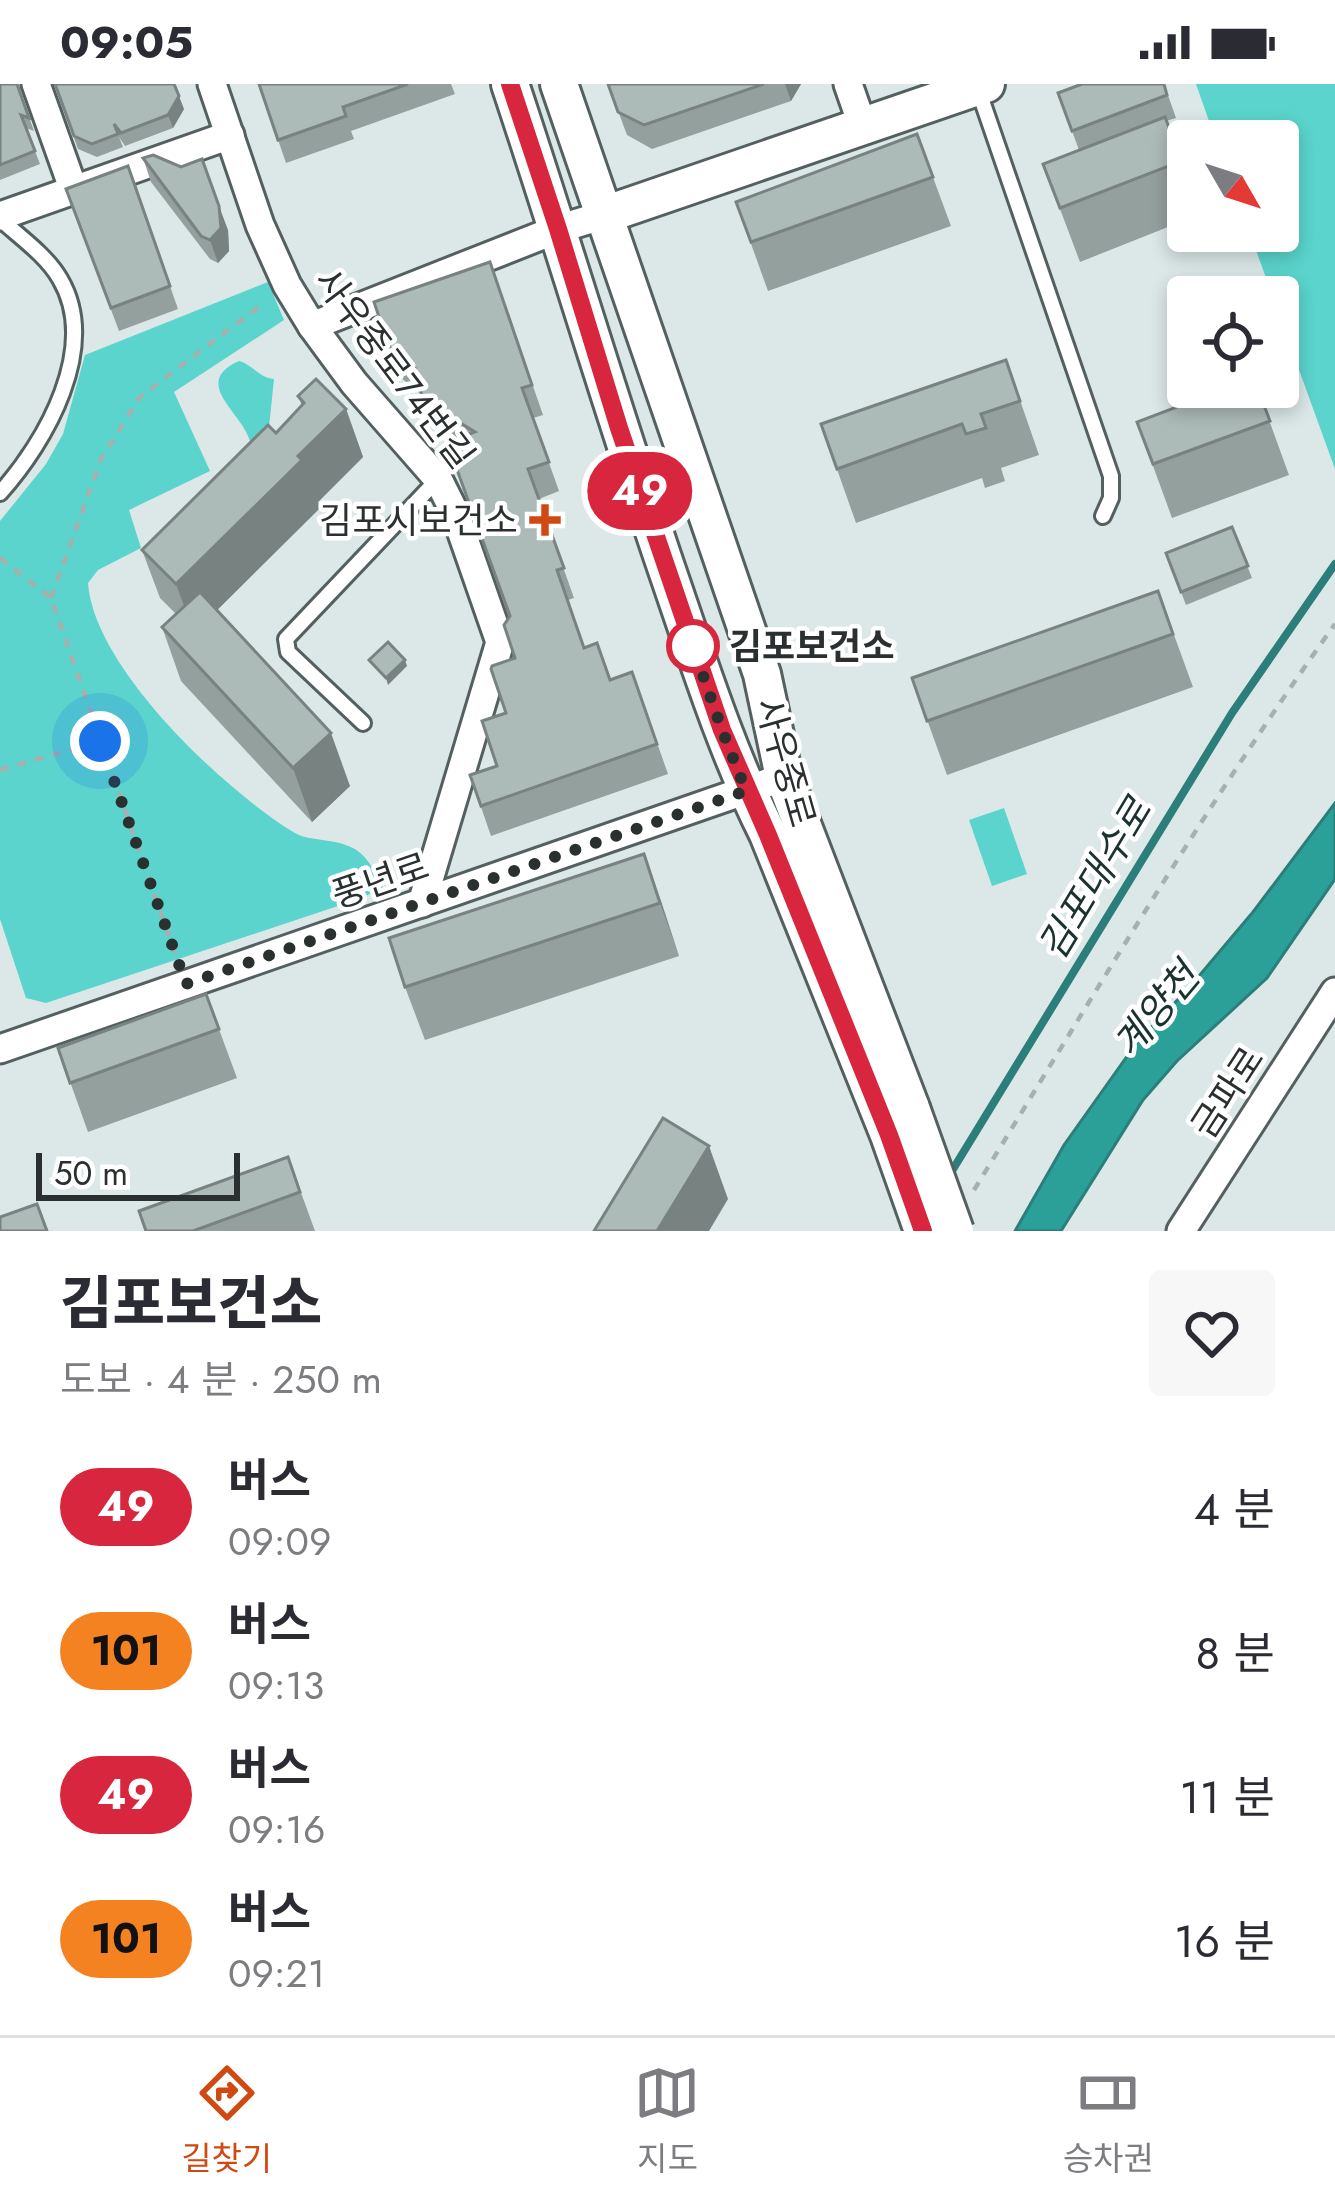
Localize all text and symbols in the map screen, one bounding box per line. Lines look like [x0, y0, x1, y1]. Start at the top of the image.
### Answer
text: 09:05 [60, 10, 193, 75]
north arrow [1167, 120, 1299, 252]
map controls [1167, 120, 1299, 408]
street label: 사우중로74번길 [302, 257, 488, 479]
button: locate [1167, 276, 1299, 408]
line badge: 49 [586, 452, 694, 530]
text: 49 [611, 460, 669, 521]
place label: 김포시보건소 [319, 494, 518, 546]
marker: 김포시보건소 [529, 504, 561, 536]
place label: 김포보건소 [729, 620, 895, 672]
marker: 김포보건소 [668, 621, 718, 671]
street label: 사우중로 [743, 691, 829, 833]
your location [70, 711, 130, 771]
water label: 김포대수로 [1024, 786, 1167, 971]
street label: 풍년로 [325, 839, 435, 921]
water label: 계양천 [1100, 947, 1215, 1070]
street label: 금파로 [1178, 1036, 1276, 1148]
scale bar [36, 1147, 240, 1200]
text: 50 m [54, 1150, 128, 1197]
text: 김포보건소 [60, 1262, 322, 1344]
button: heart [1149, 1270, 1275, 1396]
text: 도보 · 4 분 · 250 m [60, 1351, 382, 1408]
text: 버스 [228, 1448, 311, 1513]
text: 49 [97, 1476, 155, 1537]
text: 4 분 [1194, 1477, 1275, 1542]
text: 09:09 [228, 1513, 331, 1570]
text: 버스 [228, 1592, 311, 1657]
text: 101 [91, 1620, 161, 1681]
text: 8 분 [1196, 1621, 1275, 1686]
text: 09:13 [228, 1657, 324, 1714]
text: 버스 [228, 1736, 311, 1801]
text: 49 [97, 1764, 155, 1825]
text: 11 분 [1180, 1765, 1275, 1830]
text: 09:16 [228, 1801, 326, 1858]
text: 버스 [228, 1880, 311, 1945]
text: 101 [91, 1908, 161, 1969]
text: 16 분 [1174, 1909, 1275, 1974]
text: 09:21 [228, 1945, 325, 2002]
tab: 길찾기 [181, 2060, 272, 2182]
tab: 지도 [634, 2060, 700, 2182]
tab: 승차권 [1063, 2060, 1154, 2182]

